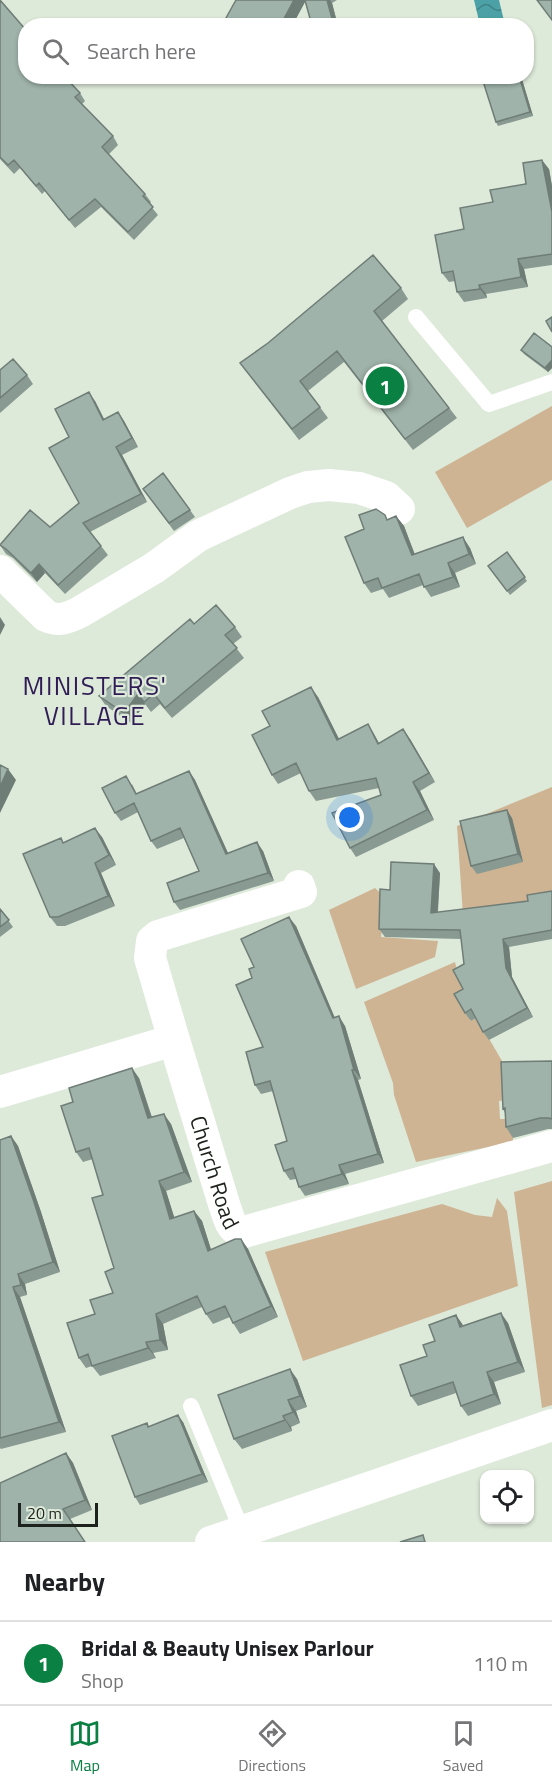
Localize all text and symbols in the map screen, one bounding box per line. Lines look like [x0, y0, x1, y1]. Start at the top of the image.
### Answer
search box [18, 18, 534, 84]
text: Search here [87, 34, 196, 68]
icon: search [39, 35, 72, 68]
pin: 1 [366, 364, 404, 408]
district label: MINISTERS' VILLAGE [23, 666, 167, 735]
your location [335, 803, 364, 832]
street label: Church Road [181, 1112, 248, 1235]
map controls [480, 1470, 534, 1524]
button: locate [480, 1470, 534, 1524]
scale bar [18, 1500, 98, 1528]
text: 20 m [27, 1501, 62, 1525]
text: Nearby [24, 1562, 105, 1601]
text: Bridal & Beauty Unisex Parlour [81, 1631, 374, 1665]
text: 1 [38, 1648, 49, 1679]
text: 110 m [473, 1648, 528, 1679]
text: Shop [81, 1665, 124, 1696]
tab: Map [68, 1717, 101, 1777]
tab: Directions [238, 1717, 306, 1777]
tab: Saved [443, 1717, 484, 1777]

